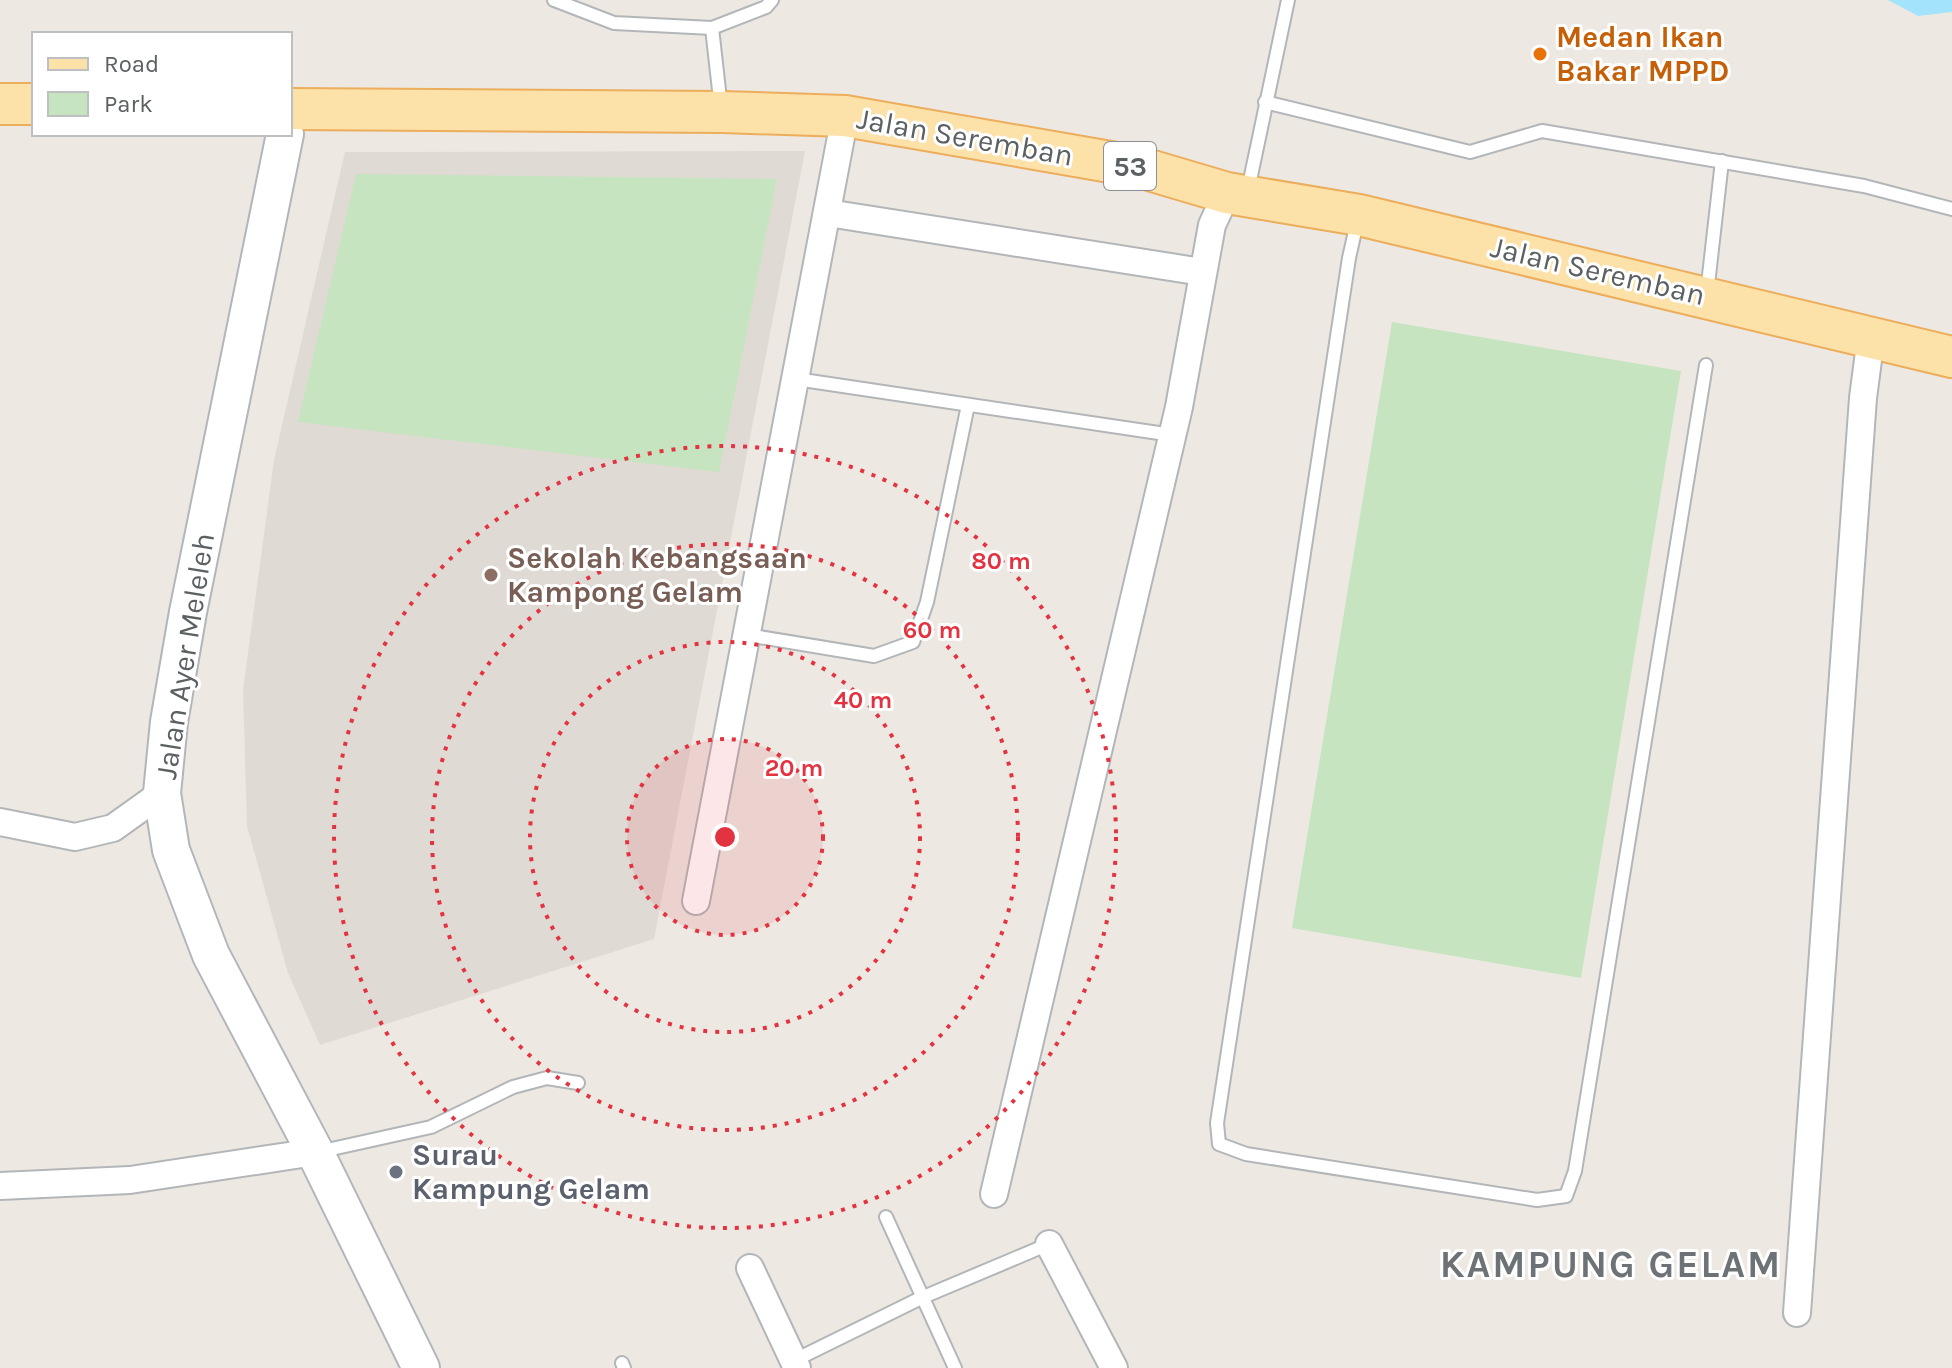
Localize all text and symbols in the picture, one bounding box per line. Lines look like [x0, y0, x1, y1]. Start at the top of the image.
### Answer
place label: Medan Ikan Bakar MPPD [1556, 19, 1729, 89]
legend [32, 32, 292, 136]
marker: Medan Ikan Bakar MPPD [1531, 45, 1549, 63]
text: Road [104, 50, 159, 78]
text: Park [104, 90, 153, 118]
street label: Jalan Seremban [854, 100, 1076, 174]
road number: 53 [1104, 142, 1156, 190]
street label: Jalan Seremban [1487, 229, 1709, 313]
street label: Jalan Ayer Meleleh [148, 530, 222, 782]
place label: Sekolah Kebangsaan Kampong Gelam [507, 540, 807, 610]
text: 80 m [971, 547, 1031, 575]
marker: Sekolah Kebangsaan Kampong Gelam [482, 566, 500, 584]
text: 60 m [903, 616, 961, 644]
text: 40 m [834, 686, 892, 714]
text: 20 m [765, 754, 823, 782]
centre of rings [711, 823, 739, 851]
place label: Surau Kampung Gelam [412, 1137, 650, 1207]
marker: Surau Kampung Gelam [387, 1163, 405, 1181]
district label: KAMPUNG GELAM [1440, 1242, 1782, 1287]

